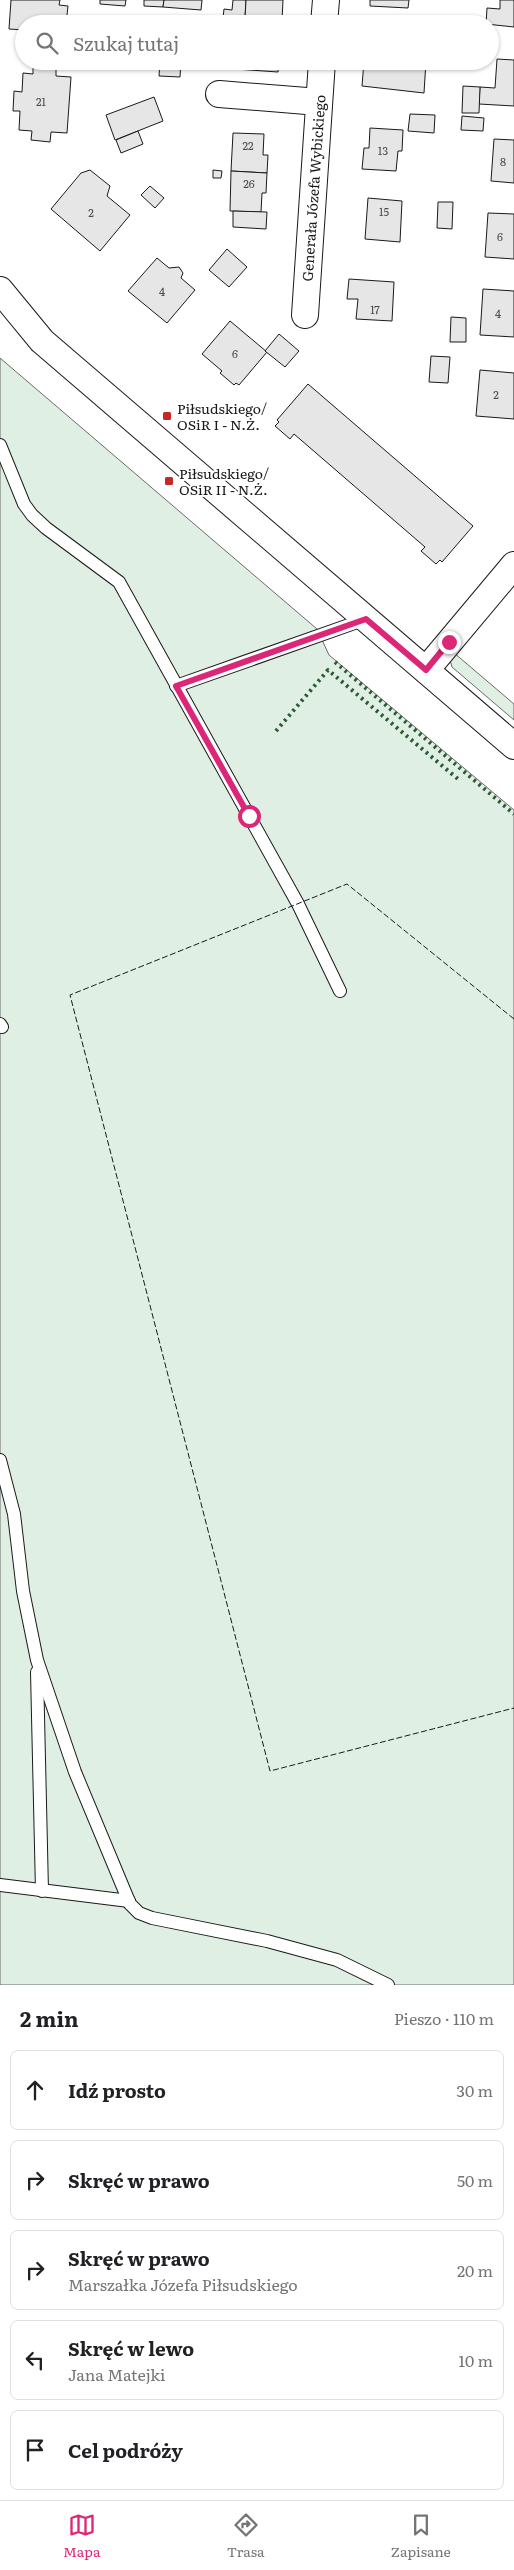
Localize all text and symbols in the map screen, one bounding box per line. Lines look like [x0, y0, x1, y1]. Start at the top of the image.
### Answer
search box [15, 15, 499, 70]
icon: search [33, 29, 61, 57]
text: Szukaj tutaj [73, 29, 179, 57]
house number: 21 [36, 93, 47, 109]
street label: Generała Józefa Wybickiego [297, 94, 329, 282]
house number: 22 [242, 137, 254, 153]
house number: 13 [378, 142, 388, 158]
house number: 8 [500, 153, 506, 169]
house number: 26 [243, 175, 255, 191]
house number: 15 [379, 203, 389, 219]
house number: 2 [88, 204, 94, 220]
house number: 6 [497, 228, 503, 244]
house number: 4 [159, 283, 165, 299]
house number: 17 [370, 301, 380, 317]
house number: 4 [495, 305, 501, 321]
house number: 6 [232, 345, 238, 361]
house number: 2 [493, 386, 499, 402]
place label: Piłsudskiego/ OSiR I - N.Ż. [177, 398, 267, 434]
marker: Piłsudskiego/ OSiR I - N.Ż. [161, 410, 173, 422]
place label: Piłsudskiego/ OSiR II - N.Ż. [179, 463, 269, 499]
marker: Piłsudskiego/ OSiR II - N.Ż. [163, 475, 175, 487]
route end [438, 631, 461, 654]
route start [238, 805, 261, 828]
text: 2 min [20, 2002, 79, 2033]
text: Pieszo · 110 m [394, 2006, 494, 2030]
icon: ahead [21, 2076, 49, 2104]
text: Idź prosto [68, 2076, 166, 2104]
text: 30 m [456, 2078, 493, 2102]
icon: right [21, 2166, 49, 2194]
text: Skręć w prawo [68, 2166, 210, 2194]
text: 50 m [457, 2168, 493, 2192]
text: Skręć w prawo [68, 2244, 210, 2272]
icon: right [21, 2256, 49, 2284]
text: 20 m [457, 2258, 493, 2282]
text: Marszałka Józefa Piłsudskiego [68, 2272, 298, 2296]
text: Skręć w lewo [68, 2334, 194, 2362]
icon: left [21, 2346, 49, 2374]
text: 10 m [459, 2348, 493, 2372]
text: Jana Matejki [68, 2362, 165, 2386]
icon: arrive [21, 2436, 49, 2464]
text: Cel podróży [68, 2436, 183, 2464]
tab: Mapa [63, 2511, 100, 2561]
tab: Trasa [227, 2511, 265, 2561]
tab: Zapisane [391, 2511, 451, 2561]

